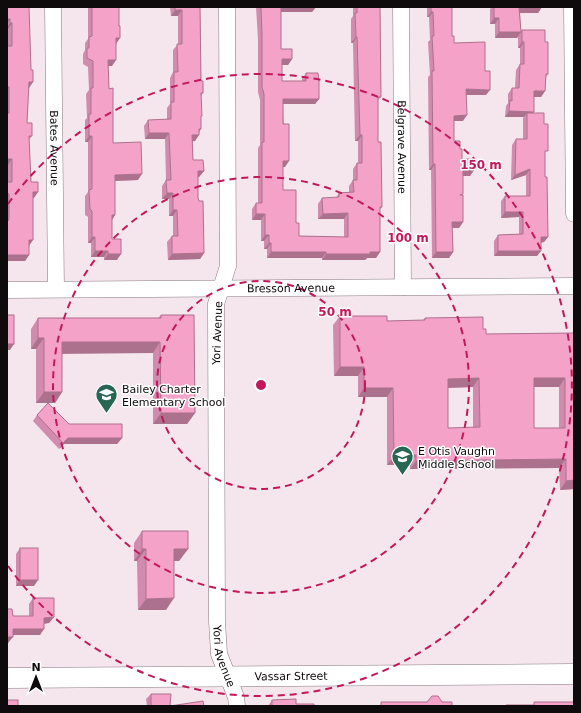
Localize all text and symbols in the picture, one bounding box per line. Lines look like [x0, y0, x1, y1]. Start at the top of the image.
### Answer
street label: Belgrave Avenue [395, 100, 408, 194]
street label: Bates Avenue [47, 110, 61, 186]
text: 150 m [460, 158, 502, 172]
text: 100 m [387, 231, 429, 245]
street label: Bresson Avenue [247, 282, 335, 295]
street label: Yori Avenue [210, 301, 225, 366]
text: 50 m [318, 305, 352, 319]
centre of rings [254, 378, 268, 392]
school or university icon: Bailey Charter Elementary School [93, 382, 119, 415]
place label: Bailey Charter Elementary School [122, 383, 225, 409]
school or university icon: E Otis Vaughn Middle School [390, 444, 416, 477]
place label: E Otis Vaughn Middle School [418, 445, 495, 471]
street label: Yori Avenue [210, 624, 238, 689]
north arrow [16, 657, 56, 697]
text: N [31, 661, 41, 674]
street label: Vassar Street [254, 670, 328, 683]

